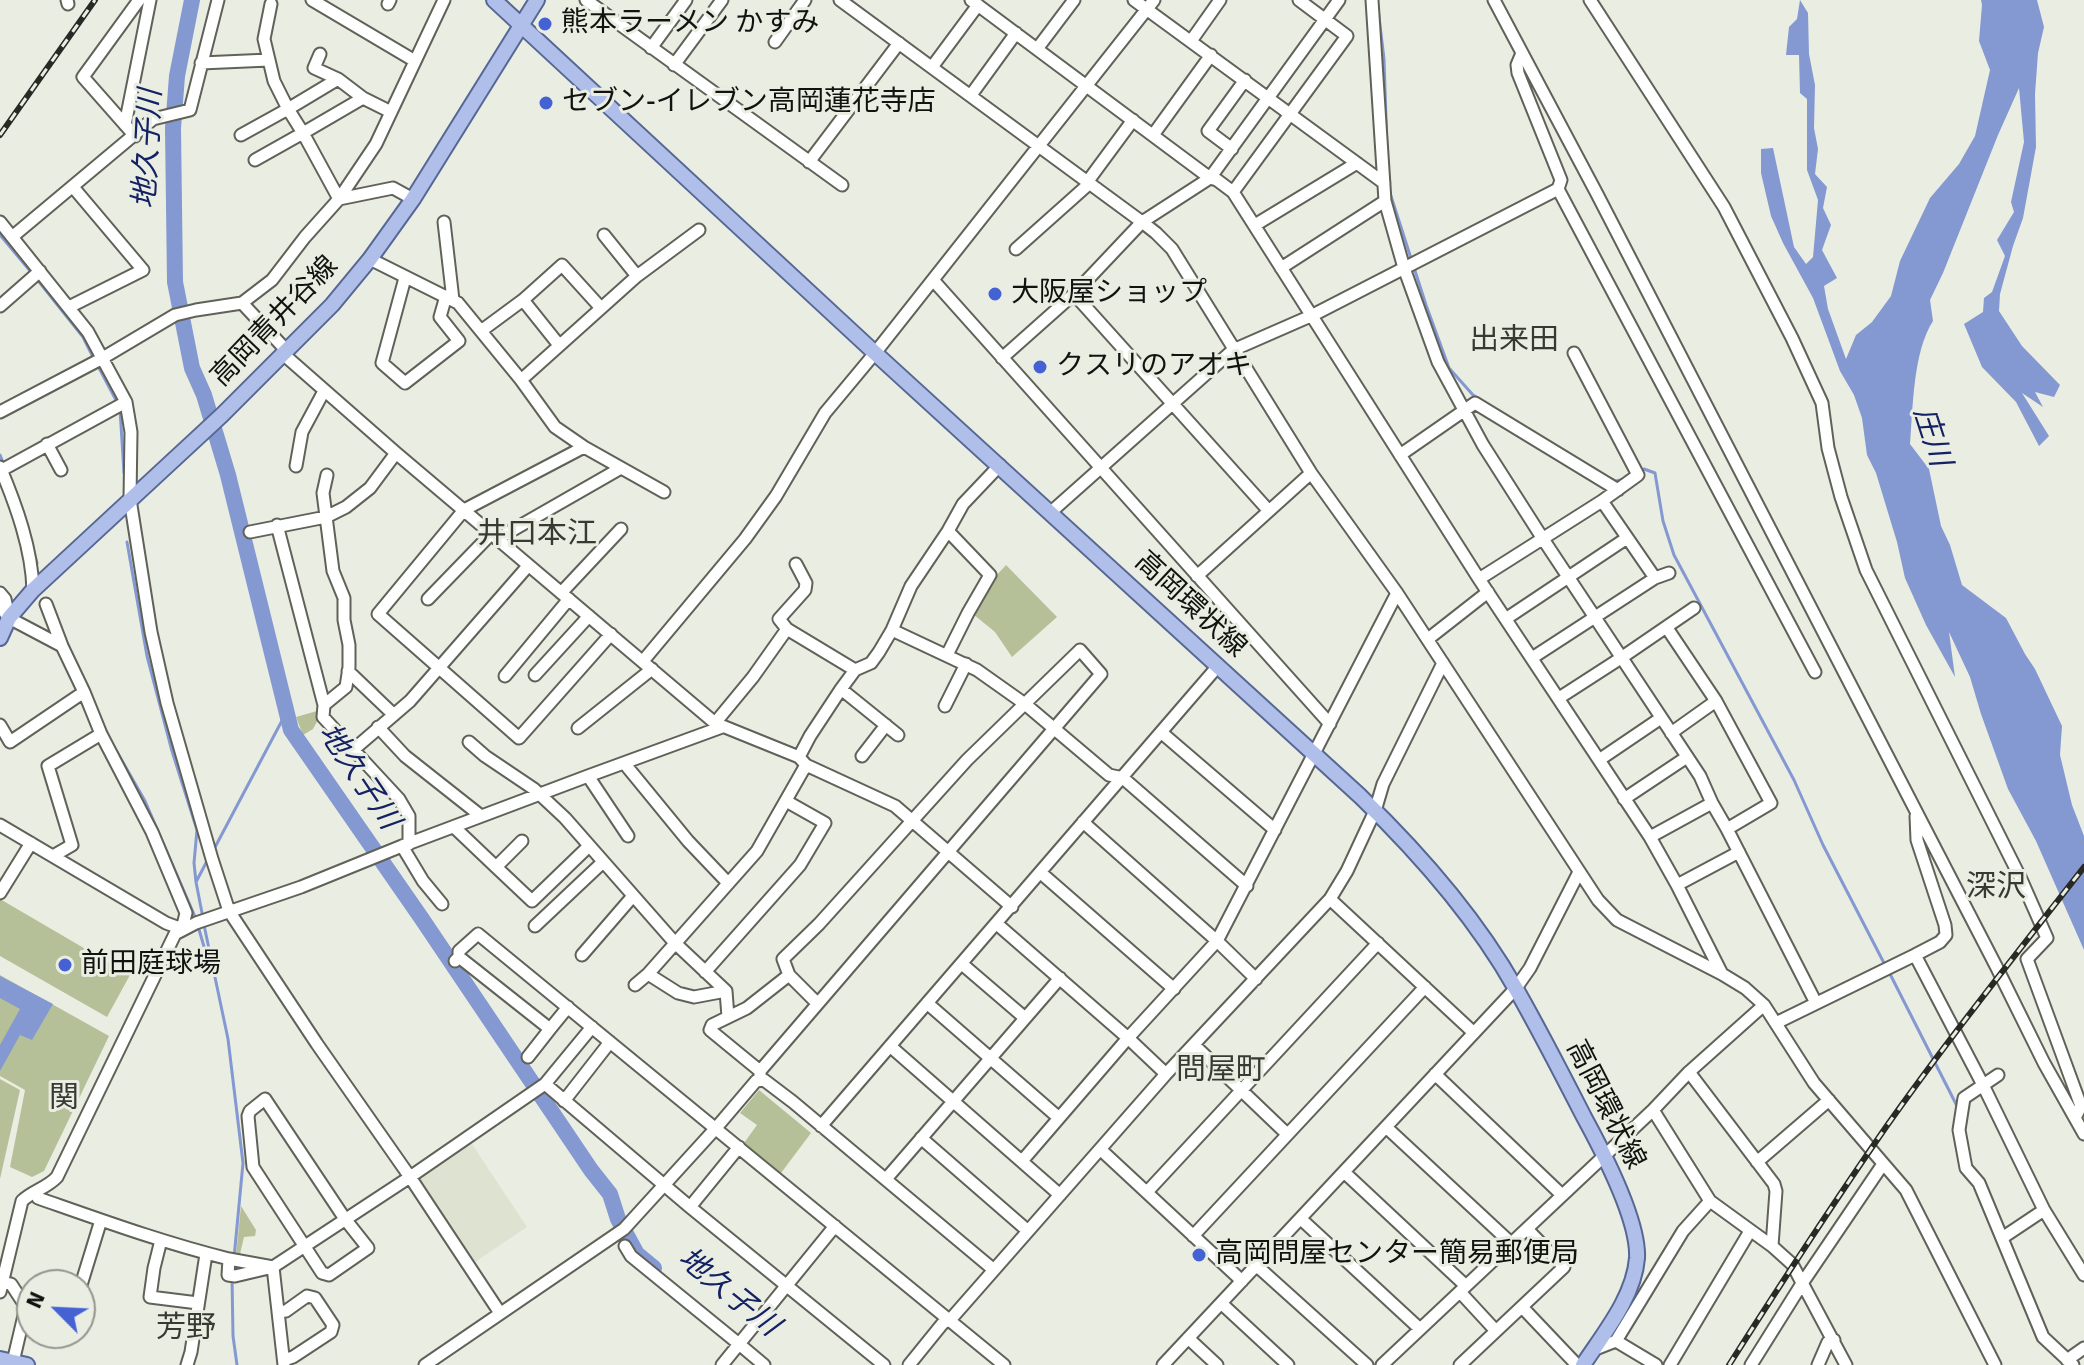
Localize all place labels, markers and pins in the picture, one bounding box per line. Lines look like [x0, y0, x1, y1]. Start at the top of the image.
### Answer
place label: 熊本ラーメン かすみ [561, 7, 819, 41]
marker: 熊本ラーメン かすみ [536, 15, 554, 33]
place label: セブン-イレブン高岡蓮花寺店 [562, 86, 936, 120]
marker: セブン-イレブン高岡蓮花寺店 [537, 94, 555, 112]
place label: 大阪屋ショップ [1011, 277, 1207, 311]
marker: 大阪屋ショップ [986, 285, 1004, 303]
place label: クスリのアオキ [1056, 350, 1252, 384]
marker: クスリのアオキ [1031, 358, 1049, 376]
place label: 前田庭球場 [81, 948, 221, 982]
marker: 前田庭球場 [56, 956, 74, 974]
place label: 高岡問屋センター簡易郵便局 [1215, 1238, 1579, 1272]
marker: 高岡問屋センター簡易郵便局 [1190, 1246, 1208, 1264]

